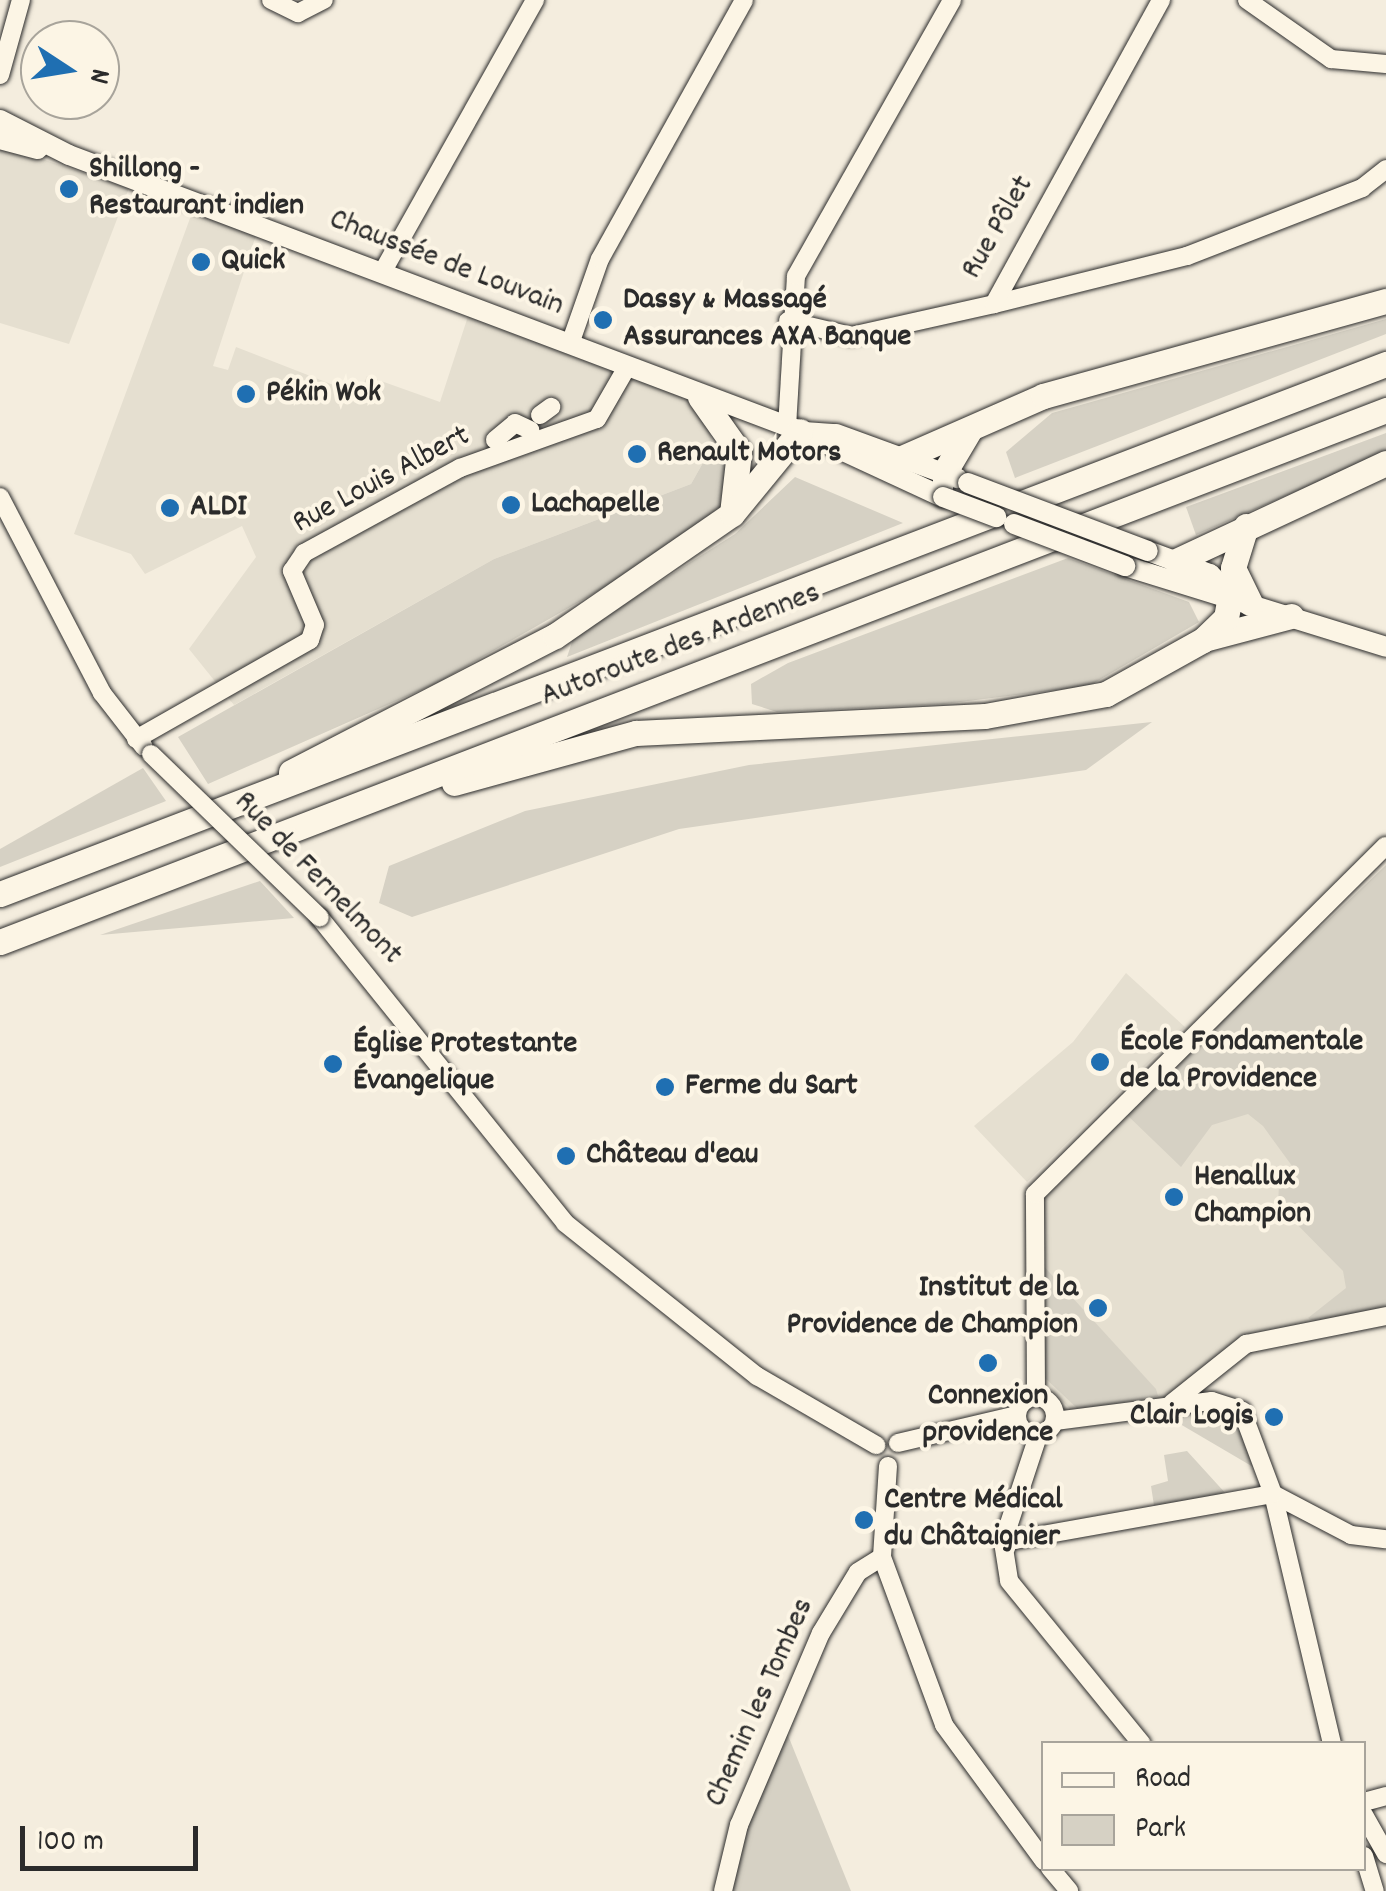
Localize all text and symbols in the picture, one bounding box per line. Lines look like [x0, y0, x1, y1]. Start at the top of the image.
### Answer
north arrow [20, 20, 120, 120]
text: N [76, 65, 118, 87]
place label: Shillong - Restaurant indien [89, 152, 304, 227]
street label: Rue Pôlet [954, 169, 1044, 287]
marker: Shillong - Restaurant indien [58, 178, 80, 200]
street label: Chaussée de Louvain [323, 202, 569, 326]
place label: Quick [221, 243, 285, 281]
marker: Quick [190, 251, 212, 273]
place label: Dassy & Massagé Assurances AXA Banque [623, 283, 911, 358]
marker: Dassy & Massagé Assurances AXA Banque [592, 309, 614, 331]
place label: Pékin Wok [266, 375, 381, 413]
marker: Pékin Wok [235, 383, 257, 405]
street label: Rue Louis Albert [287, 418, 477, 544]
place label: Renault Motors [657, 435, 841, 473]
marker: Renault Motors [626, 443, 648, 465]
place label: Lachapelle [531, 486, 660, 524]
place label: ALDI [190, 489, 247, 527]
marker: Lachapelle [500, 494, 522, 516]
marker: ALDI [159, 497, 181, 519]
street label: Autoroute des Ardennes [536, 575, 826, 717]
street label: Rue de Fernelmont [224, 784, 410, 974]
place label: École Fondamentale de la Providence [1120, 1025, 1363, 1100]
place label: Église Protestante Évangelique [353, 1027, 577, 1102]
marker: École Fondamentale de la Providence [1089, 1051, 1111, 1073]
marker: Église Protestante Évangelique [322, 1053, 344, 1075]
place label: Ferme du Sart [685, 1068, 858, 1106]
marker: Ferme du Sart [654, 1076, 676, 1098]
place label: Château d'eau [586, 1137, 759, 1175]
marker: Château d'eau [555, 1145, 577, 1167]
place label: Henallux Champion [1194, 1160, 1311, 1235]
marker: Henallux Champion [1163, 1186, 1185, 1208]
place label: Institut de la Providence de Champion [787, 1271, 1078, 1346]
marker: Institut de la Providence de Champion [1087, 1297, 1109, 1319]
marker: Connexion providence [977, 1352, 999, 1374]
place label: Connexion providence [923, 1379, 1053, 1454]
place label: Clair Logis [1130, 1398, 1254, 1436]
marker: Clair Logis [1263, 1406, 1285, 1428]
place label: Centre Médical du Châtaignier [884, 1483, 1063, 1558]
marker: Centre Médical du Châtaignier [853, 1509, 875, 1531]
street label: Chemin les Tombes [698, 1593, 824, 1813]
legend [1041, 1741, 1366, 1871]
text: Road [1135, 1759, 1191, 1802]
scale bar [25, 1806, 202, 1868]
text: Park [1135, 1809, 1186, 1852]
text: 100 m [37, 1822, 104, 1865]

